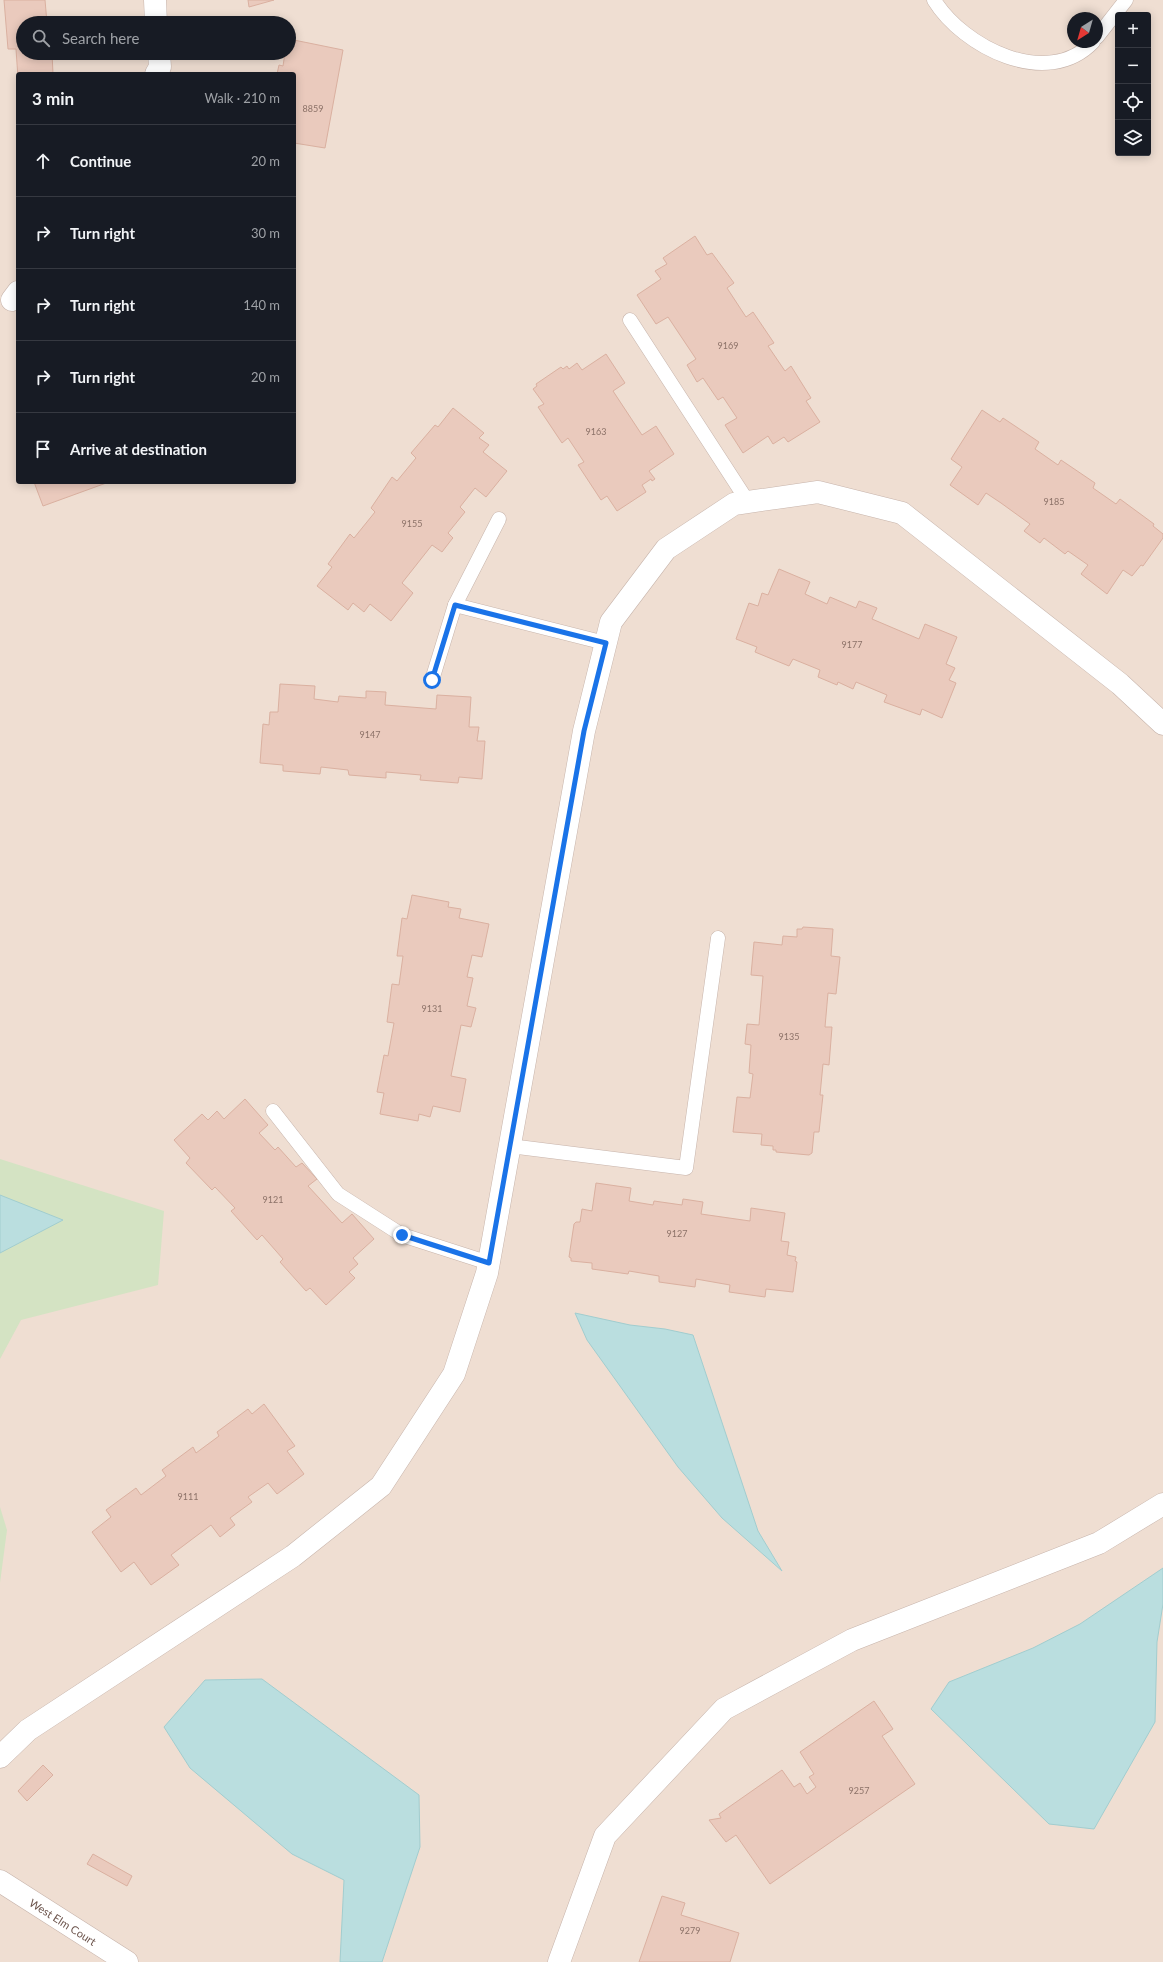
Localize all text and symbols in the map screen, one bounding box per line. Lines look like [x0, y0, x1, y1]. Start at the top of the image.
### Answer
north arrow [1067, 12, 1103, 48]
map controls [1115, 12, 1151, 156]
button: + [1115, 12, 1151, 48]
search box [16, 16, 296, 60]
icon: search [30, 27, 52, 49]
text: Search here [62, 29, 139, 47]
button: − [1115, 48, 1151, 84]
button: locate [1115, 84, 1151, 120]
text: 3 min [32, 88, 74, 109]
text: Walk · 210 m [204, 90, 280, 106]
house number: 8859 [303, 103, 323, 114]
button: layers [1115, 120, 1151, 156]
icon: ahead [32, 150, 54, 172]
text: Continue [70, 152, 131, 170]
text: 20 m [251, 153, 280, 169]
icon: right [32, 222, 54, 244]
text: Turn right [70, 224, 135, 242]
text: 30 m [251, 225, 280, 241]
icon: right [32, 294, 54, 316]
text: Turn right [70, 296, 135, 314]
text: 140 m [243, 297, 280, 313]
house number: 9169 [718, 340, 738, 351]
icon: right [32, 366, 54, 388]
text: Turn right [70, 368, 135, 386]
text: 20 m [251, 369, 280, 385]
house number: 9163 [586, 426, 606, 437]
icon: arrive [32, 438, 54, 460]
text: Arrive at destination [70, 440, 207, 458]
house number: 9185 [1044, 496, 1064, 507]
house number: 9155 [402, 518, 422, 529]
house number: 9177 [842, 639, 862, 650]
route start [423, 671, 441, 689]
house number: 9147 [360, 729, 380, 740]
house number: 9131 [422, 1003, 442, 1014]
house number: 9135 [779, 1031, 799, 1042]
house number: 9121 [263, 1194, 283, 1205]
route end [393, 1226, 411, 1244]
house number: 9127 [667, 1228, 687, 1239]
house number: 9111 [178, 1491, 198, 1502]
house number: 9257 [849, 1785, 869, 1796]
street label: West Elm Court [27, 1895, 99, 1947]
house number: 9279 [680, 1925, 700, 1936]

